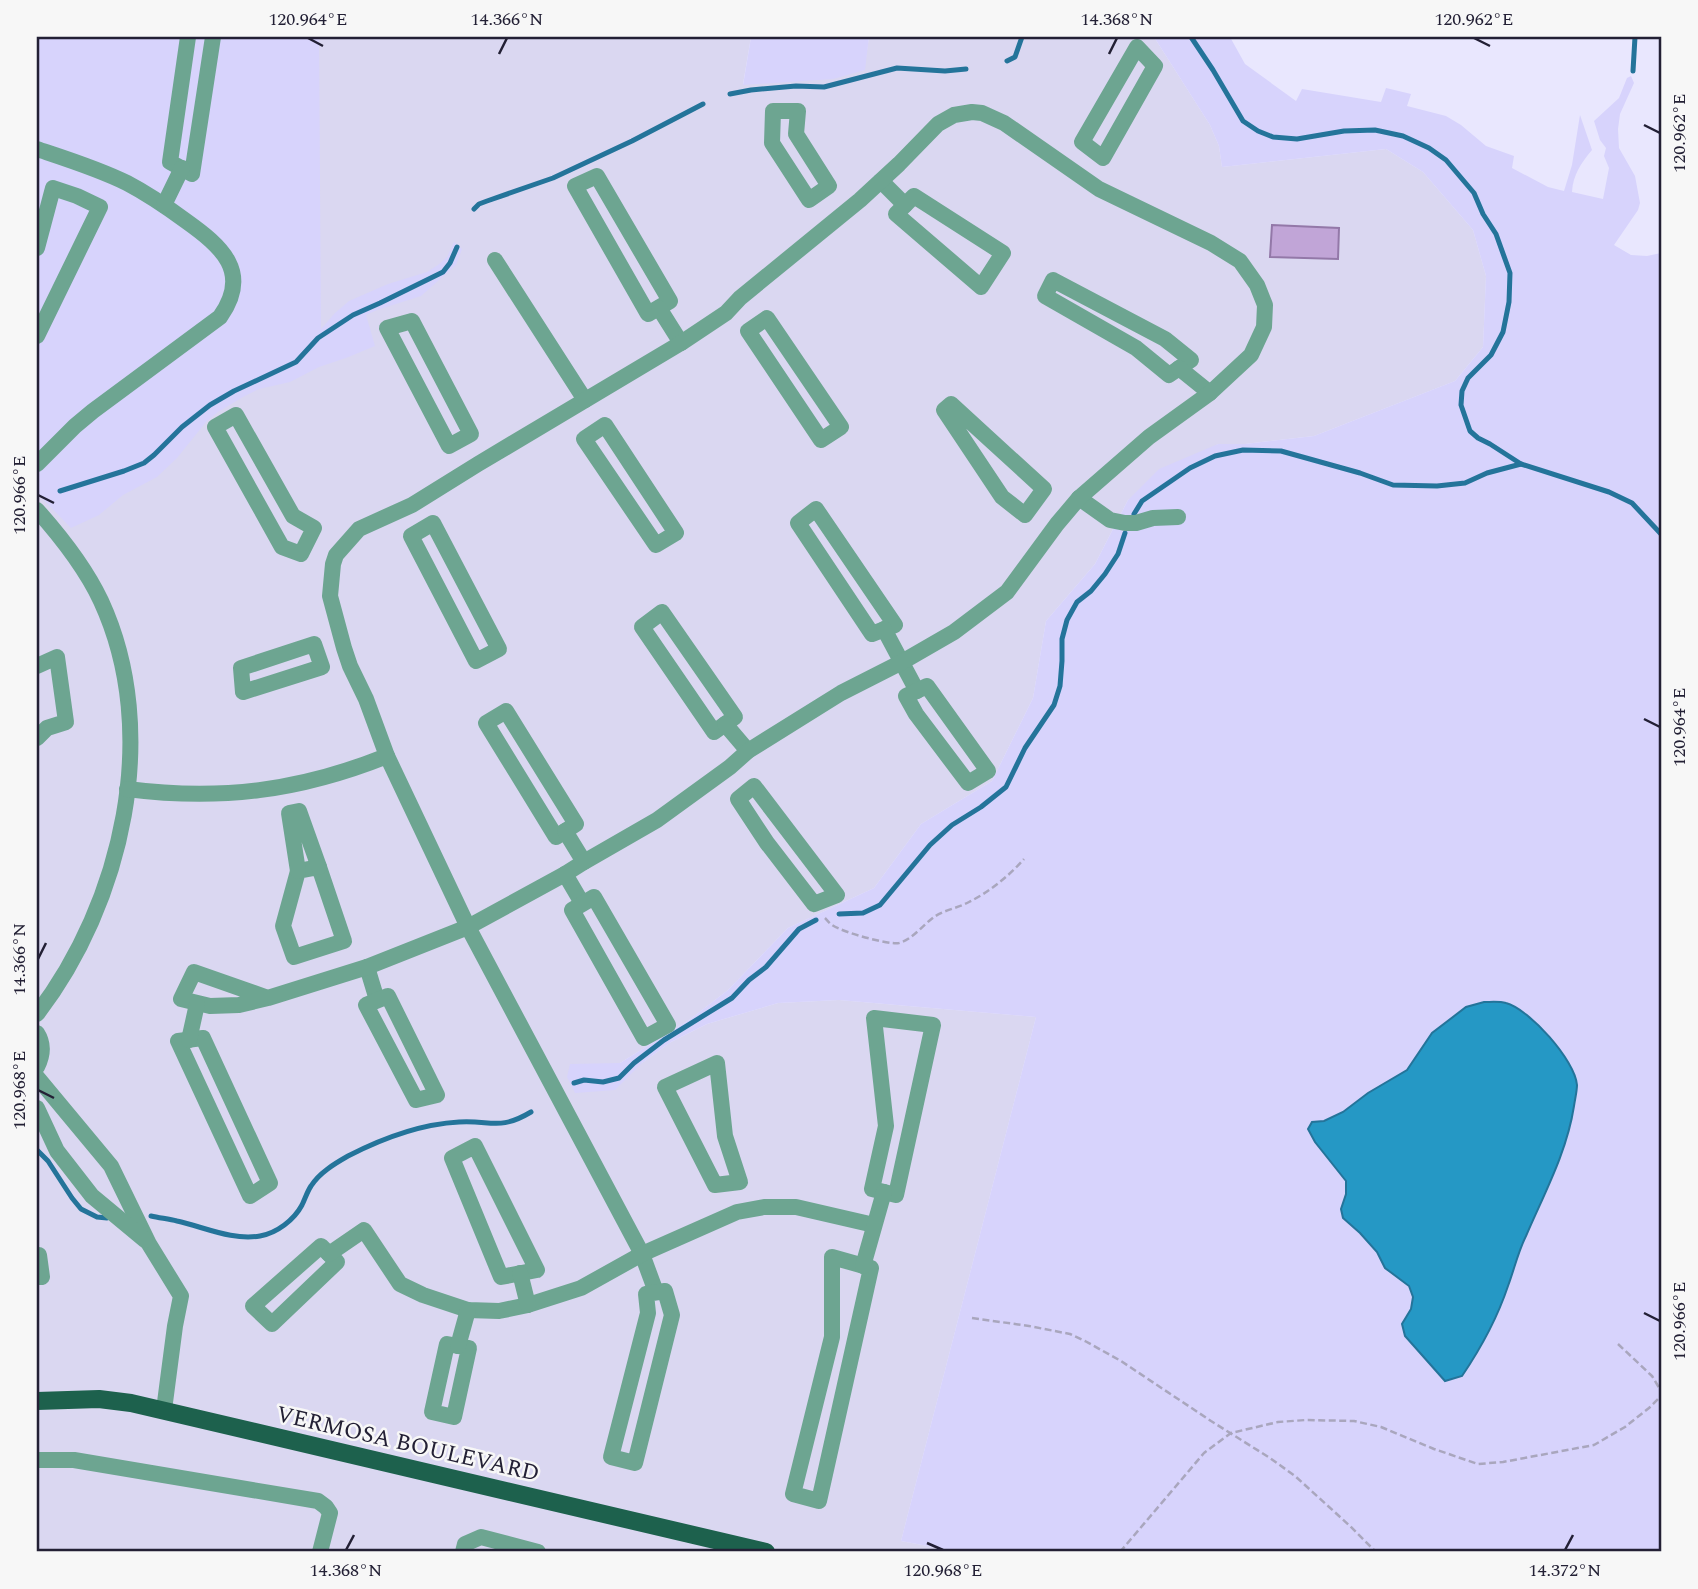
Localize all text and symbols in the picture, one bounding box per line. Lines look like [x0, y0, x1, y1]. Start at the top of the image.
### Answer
text: 120.964°E [268, 6, 348, 33]
text: 14.366°N [471, 6, 543, 33]
text: 14.368°N [1081, 6, 1153, 33]
text: 120.962°E [1434, 6, 1514, 33]
text: 120.962°E [1666, 93, 1693, 173]
text: 120.966°E [6, 455, 33, 535]
text: 120.964°E [1666, 687, 1693, 767]
text: 14.366°N [6, 923, 33, 995]
text: 120.968°E [6, 1050, 33, 1130]
text: 120.966°E [1666, 1281, 1693, 1361]
street label: VERMOSA BOULEVARD [273, 1397, 543, 1492]
text: 14.368°N [310, 1557, 382, 1584]
text: 120.968°E [903, 1557, 983, 1584]
text: 14.372°N [1529, 1557, 1601, 1584]

